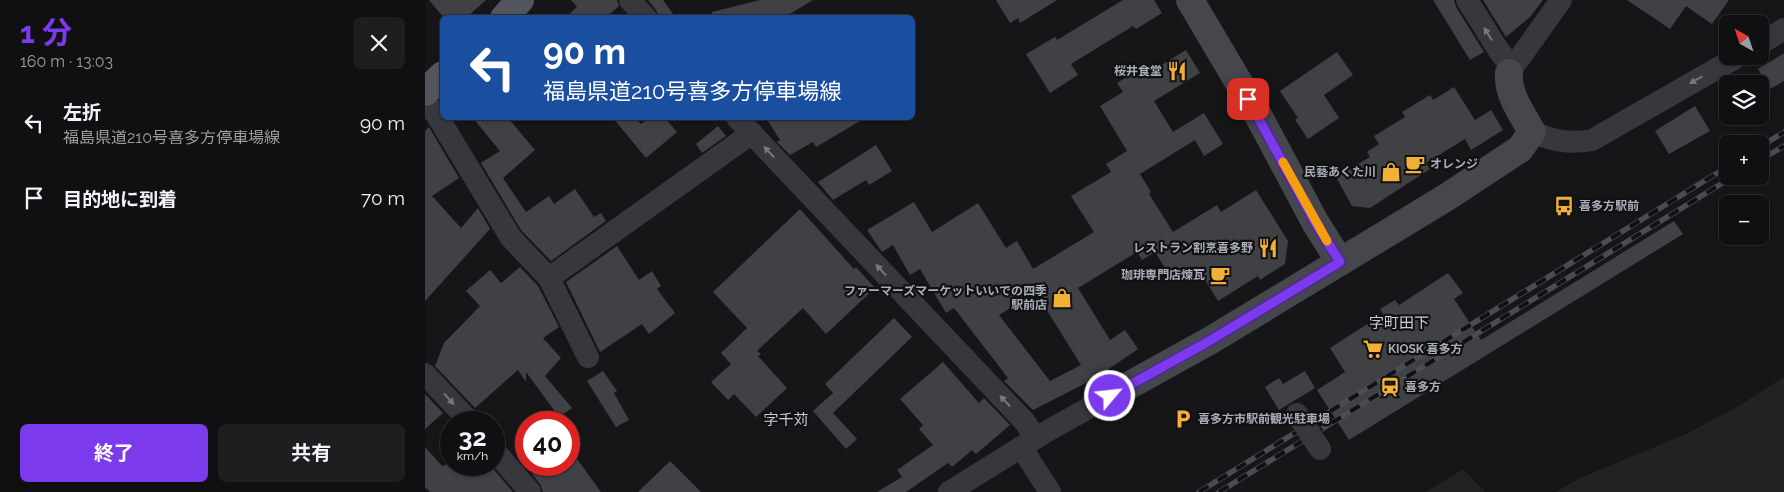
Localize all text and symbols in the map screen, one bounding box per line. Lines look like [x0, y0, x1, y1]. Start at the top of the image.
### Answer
text: 1 分 [20, 15, 72, 50]
north arrow [1719, 15, 1769, 65]
map controls [1719, 15, 1769, 245]
button: close [353, 17, 405, 69]
one-way arrow [1484, 28, 1493, 41]
text: 90 m [543, 31, 626, 72]
icon: left [460, 35, 525, 100]
text: 160 m · 13:03 [20, 52, 113, 71]
restaurant icon: 桜井食堂 [1166, 60, 1188, 82]
place label: 桜井食堂 [1114, 64, 1162, 78]
button: layers [1719, 75, 1769, 125]
one-way arrow [1690, 76, 1703, 85]
text: 福島県道210号喜多方停車場線 [543, 78, 841, 104]
pin [1227, 78, 1269, 120]
icon: arrive [1234, 85, 1262, 113]
text: 左折 [63, 101, 101, 123]
icon: left [20, 109, 48, 137]
text: 90 m [360, 112, 405, 134]
text: 福島県道210号喜多方停車場線 [63, 128, 280, 147]
button: + [1719, 135, 1769, 185]
one-way arrow [763, 146, 775, 158]
cafe icon: オレンジ [1404, 153, 1426, 175]
place label: オレンジ [1430, 157, 1478, 171]
shop icon: 民藝あくた川 [1380, 161, 1402, 183]
place label: 民藝あくた川 [1304, 165, 1376, 179]
icon: arrive [20, 184, 48, 212]
text: 70 m [361, 187, 405, 209]
text: 目的地に到着 [63, 188, 177, 210]
bus stop icon: 喜多方駅前 [1553, 195, 1575, 217]
button: − [1719, 195, 1769, 245]
place label: 喜多方駅前 [1579, 199, 1639, 213]
restaurant icon: レストラン割烹喜多野 [1257, 237, 1279, 259]
place label: レストラン割烹喜多野 [1133, 241, 1253, 255]
one-way arrow [875, 264, 887, 276]
cafe icon: 珈琲専門店煉瓦 [1209, 264, 1231, 286]
place label: 珈琲専門店煉瓦 [1121, 268, 1205, 282]
place label: ファーマーズマーケットいいでの四季 駅前店 [844, 284, 1047, 312]
shop icon: ファーマーズマーケットいいでの四季 駅前店 [1051, 287, 1073, 309]
district label: 字町田下 [1369, 314, 1429, 332]
supermarket icon: KIOSK 喜多方 [1362, 338, 1384, 360]
place label: KIOSK 喜多方 [1388, 342, 1463, 356]
position arrow [1083, 369, 1135, 421]
station icon: 喜多方 [1379, 376, 1401, 398]
place label: 喜多方 [1405, 380, 1441, 394]
one-way arrow [443, 393, 454, 406]
one-way arrow [999, 395, 1011, 407]
parking icon: 喜多方市駅前観光駐車場 [1172, 408, 1194, 430]
speed limit sign: 40 [515, 411, 580, 476]
district label: 字千苅 [763, 411, 809, 429]
place label: 喜多方市駅前観光駐車場 [1198, 412, 1330, 426]
text: 32 [458, 422, 487, 452]
button: 終了 [20, 424, 208, 482]
button: 共有 [218, 424, 405, 482]
text: km/h [457, 449, 488, 463]

